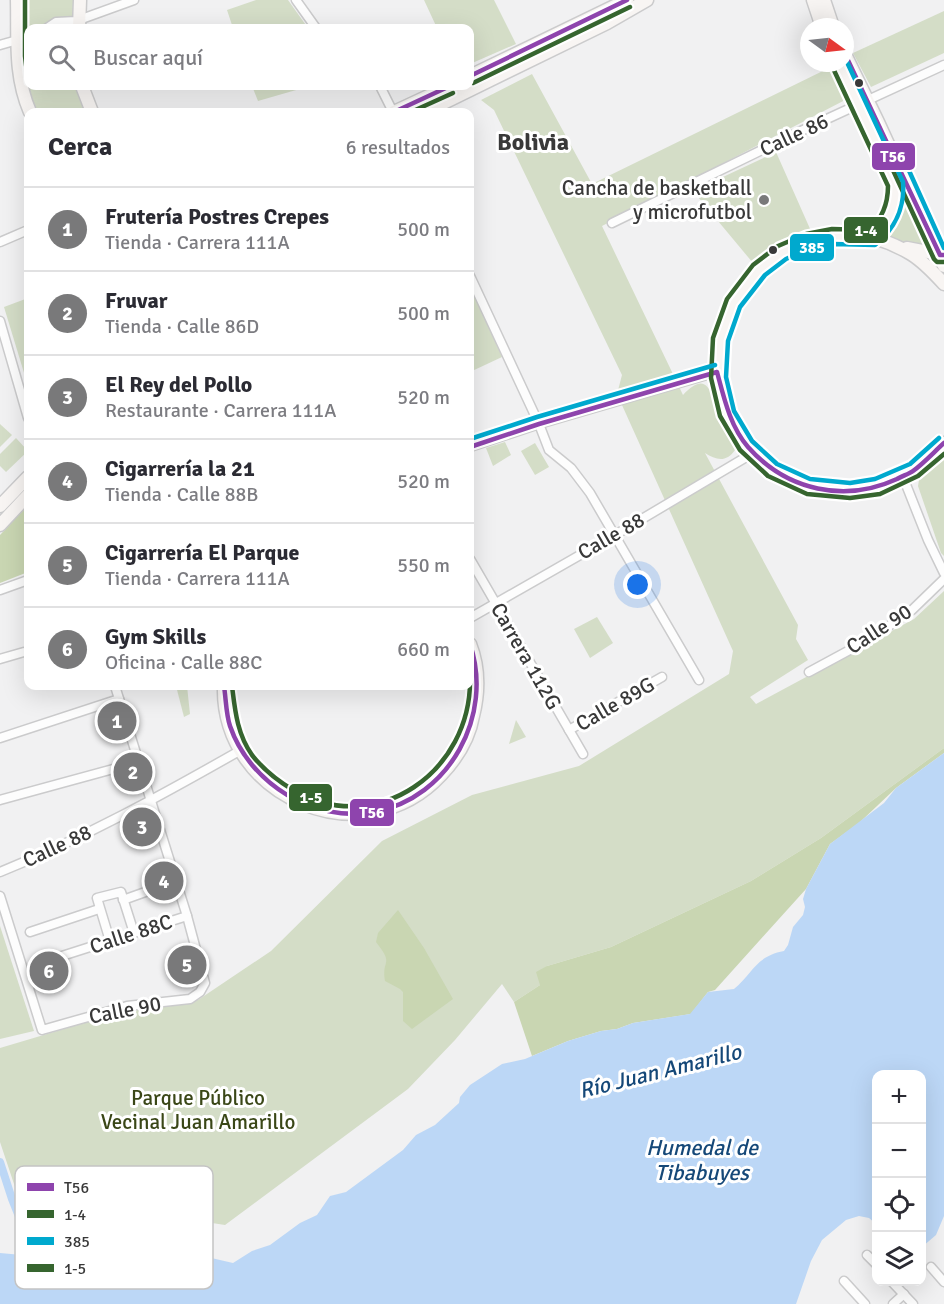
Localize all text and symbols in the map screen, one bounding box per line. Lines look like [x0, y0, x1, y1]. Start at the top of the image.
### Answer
north arrow [800, 18, 854, 72]
search box [24, 24, 474, 90]
icon: search [45, 41, 78, 74]
text: Buscar aquí [93, 44, 203, 71]
unlabelled marker [853, 77, 865, 89]
street label: Calle 86 [755, 108, 833, 162]
district label: Bolivia [497, 127, 569, 157]
text: Cerca [48, 131, 112, 163]
text: 6 resultados [346, 135, 450, 160]
line badge: T56 [871, 142, 916, 171]
text: T56 [880, 147, 906, 167]
place label: Cancha de basketball y microfutbol [562, 175, 752, 225]
marker: Cancha de basketball y microfutbol [757, 193, 771, 207]
text: Frutería Postres Crepes [105, 203, 329, 230]
line badge: 1-4 [843, 216, 889, 244]
text: 1 [62, 217, 73, 242]
text: 500 m [397, 217, 450, 242]
text: 1-4 [855, 221, 878, 241]
text: Tienda · Carrera 111A [105, 230, 290, 255]
line badge: 385 [789, 233, 835, 262]
text: 385 [799, 238, 825, 258]
unlabelled marker [767, 244, 779, 256]
text: Fruvar [105, 287, 168, 314]
text: 2 [62, 301, 73, 326]
text: 500 m [397, 301, 450, 326]
text: Tienda · Calle 86D [105, 314, 259, 339]
text: El Rey del Pollo [105, 371, 252, 398]
text: 3 [62, 385, 73, 410]
text: 520 m [397, 385, 450, 410]
text: Restaurante · Carrera 111A [105, 398, 336, 423]
text: Cigarrería la 21 [105, 455, 255, 482]
text: 4 [62, 469, 73, 494]
text: 520 m [397, 469, 450, 494]
text: Tienda · Calle 88B [105, 482, 258, 507]
street label: Calle 88 [573, 507, 649, 565]
text: Cigarrería El Parque [105, 539, 299, 566]
text: 5 [62, 553, 73, 578]
text: 550 m [397, 553, 450, 578]
text: Tienda · Carrera 111A [105, 566, 290, 591]
your location [623, 570, 652, 599]
street label: Carrera 112G [485, 598, 567, 714]
street label: Calle 90 [841, 598, 917, 660]
text: Gym Skills [105, 623, 206, 650]
text: 6 [62, 637, 73, 662]
text: 660 m [397, 637, 450, 662]
text: Oficina · Calle 88C [105, 650, 262, 675]
street label: Calle 89G [571, 671, 659, 737]
pin: 1 [98, 698, 136, 744]
pin: 2 [114, 750, 152, 794]
line badge: 1-5 [288, 783, 333, 812]
text: 1-5 [300, 788, 322, 808]
line badge: T56 [349, 798, 395, 827]
text: T56 [359, 803, 385, 823]
pin: 3 [122, 804, 162, 850]
street label: Calle 88 [18, 819, 96, 873]
pin: 4 [144, 858, 184, 904]
street label: Calle 88C [86, 908, 176, 960]
pin: 5 [168, 942, 207, 988]
pin: 6 [29, 948, 68, 994]
street label: Calle 90 [87, 990, 163, 1030]
water label: Río Juan Amarillo [576, 1037, 745, 1104]
map controls [872, 1070, 926, 1286]
button: + [872, 1070, 926, 1124]
park label: Parque Público Vecinal Juan Amarillo [101, 1085, 295, 1135]
button: − [872, 1124, 926, 1178]
water label: Humedal de Tibabuyes [646, 1134, 759, 1186]
legend [15, 1166, 213, 1289]
text: T56 [64, 1178, 89, 1198]
button: locate [872, 1178, 926, 1232]
text: 1-4 [64, 1205, 87, 1225]
text: 385 [64, 1232, 90, 1252]
button: layers [872, 1232, 926, 1286]
text: 1-5 [64, 1259, 86, 1279]

